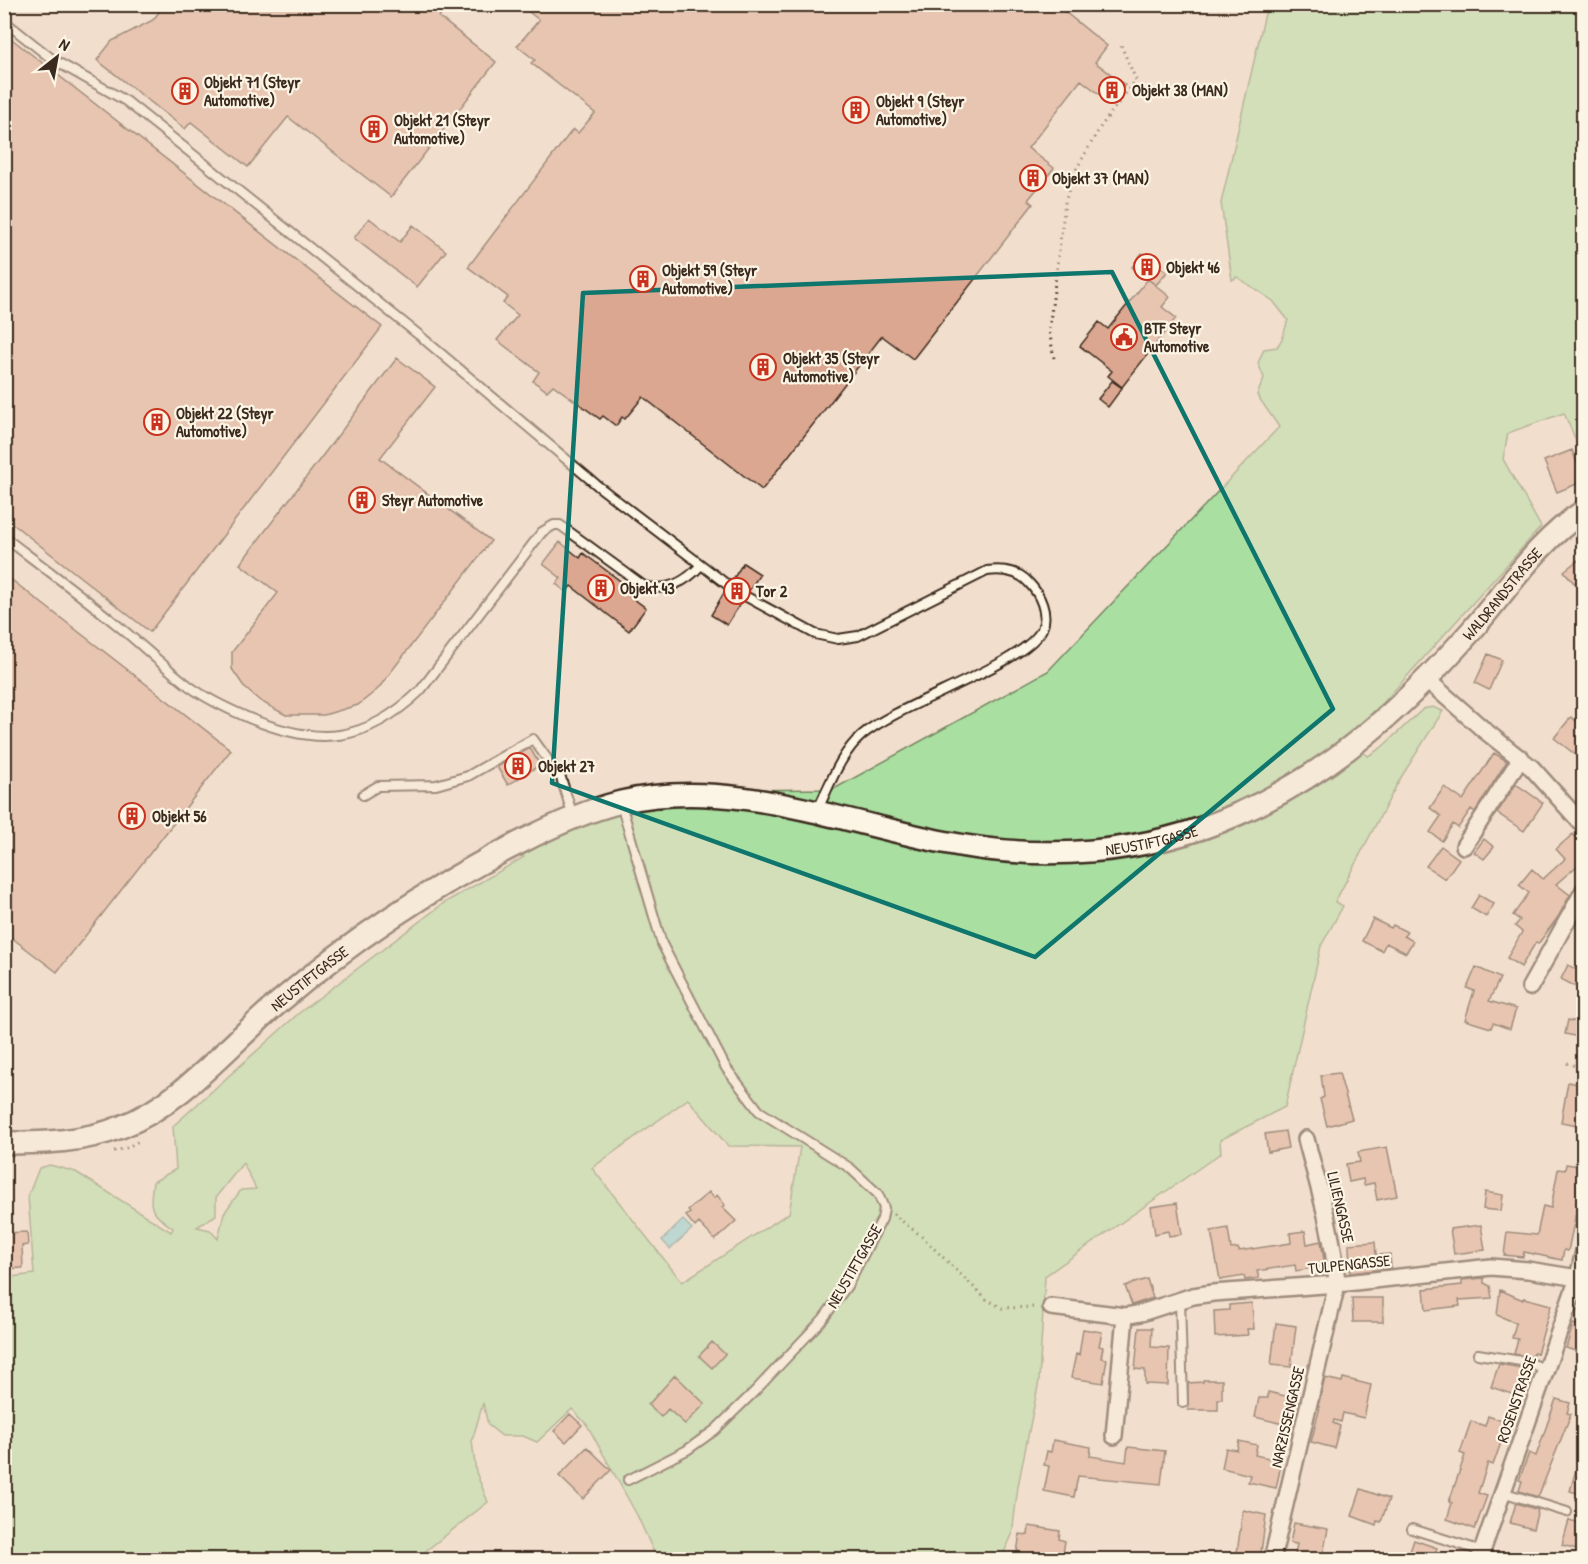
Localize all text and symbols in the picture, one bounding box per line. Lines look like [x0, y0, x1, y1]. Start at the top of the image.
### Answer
north arrow [27, 27, 87, 87]
text: N [55, 33, 74, 56]
place label: Objekt 71 (Steyr Automotive) [204, 71, 301, 111]
building icon: Objekt 38 (MAN) [1097, 75, 1127, 105]
building icon: Objekt 71 (Steyr Automotive) [170, 76, 200, 106]
place label: Objekt 38 (MAN) [1132, 79, 1228, 101]
place label: Objekt 9 (Steyr Automotive) [876, 90, 965, 130]
building icon: Objekt 9 (Steyr Automotive) [841, 95, 871, 125]
place label: Objekt 21 (Steyr Automotive) [394, 109, 491, 149]
building icon: Objekt 21 (Steyr Automotive) [359, 114, 389, 144]
building icon: Objekt 37 (MAN) [1018, 163, 1048, 193]
place label: Objekt 37 (MAN) [1052, 167, 1149, 189]
building icon: Objekt 46 [1132, 252, 1162, 282]
place label: Objekt 46 [1166, 256, 1220, 278]
place label: Objekt 59 (Steyr Automotive) [662, 259, 758, 299]
building icon: Objekt 59 (Steyr Automotive) [628, 264, 658, 294]
place label: BTF Steyr Automotive [1144, 317, 1210, 357]
public building icon: BTF Steyr Automotive [1109, 322, 1139, 352]
place label: Objekt 35 (Steyr Automotive) [783, 347, 880, 387]
building icon: Objekt 35 (Steyr Automotive) [748, 352, 778, 382]
place label: Objekt 22 (Steyr Automotive) [176, 402, 274, 442]
building icon: Objekt 22 (Steyr Automotive) [142, 407, 172, 437]
building icon: Steyr Automotive [347, 485, 377, 515]
place label: Steyr Automotive [382, 489, 484, 512]
street label: WALDRANDSTRASSE [1457, 543, 1547, 645]
building icon: Objekt 43 [586, 573, 616, 603]
building icon: Tor 2 [722, 576, 752, 606]
place label: Objekt 43 [620, 577, 675, 599]
place label: Tor 2 [755, 580, 788, 602]
building icon: Objekt 27 [503, 751, 533, 781]
place label: Objekt 27 [538, 755, 595, 777]
building icon: Objekt 56 [117, 801, 147, 831]
place label: Objekt 56 [152, 805, 207, 827]
street label: NEUSTIFTGASSE [1104, 819, 1200, 861]
street label: NEUSTIFTGASSE [266, 940, 353, 1016]
street label: LILIENGASSE [1322, 1169, 1360, 1245]
street label: NEUSTIFTGASSE [821, 1220, 887, 1312]
street label: TULPENGASSE [1307, 1249, 1391, 1279]
street label: ROSENSTRASSE [1491, 1353, 1541, 1445]
street label: NARZISSENGASSE [1265, 1364, 1309, 1470]

